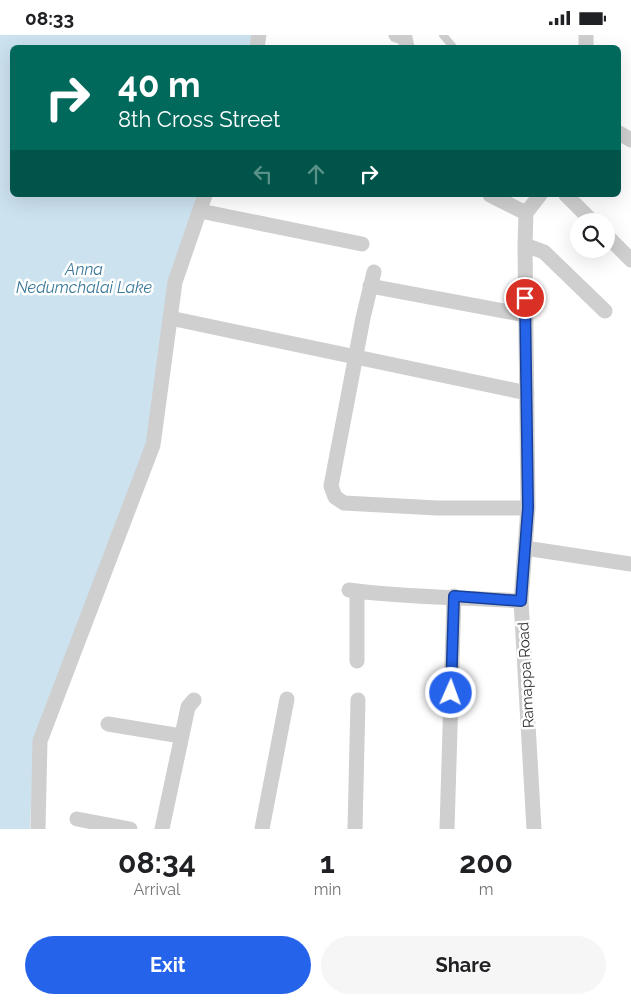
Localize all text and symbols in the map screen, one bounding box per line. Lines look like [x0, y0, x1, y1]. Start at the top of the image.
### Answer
text: 08:33 [25, 7, 74, 29]
text: 40 m [118, 64, 200, 105]
icon: right [35, 65, 100, 130]
text: 8th Cross Street [118, 106, 280, 132]
icon: left [249, 160, 277, 188]
icon: ahead [302, 160, 330, 188]
icon: right [355, 160, 383, 188]
map controls [570, 213, 615, 258]
button: search [570, 213, 615, 258]
water label: Anna Nedumchalai Lake [16, 260, 153, 297]
pin [504, 277, 546, 319]
icon: arrive [511, 284, 539, 312]
street label: Ramappa Road [514, 621, 538, 729]
position arrow [424, 666, 476, 718]
text: 08:34 [118, 845, 196, 880]
text: 1 [320, 845, 335, 880]
text: 200 [459, 845, 513, 880]
text: Arrival [133, 880, 180, 899]
text: min [314, 880, 341, 899]
text: m [479, 880, 494, 899]
button: Exit [25, 936, 311, 994]
button: Share [321, 936, 606, 994]

